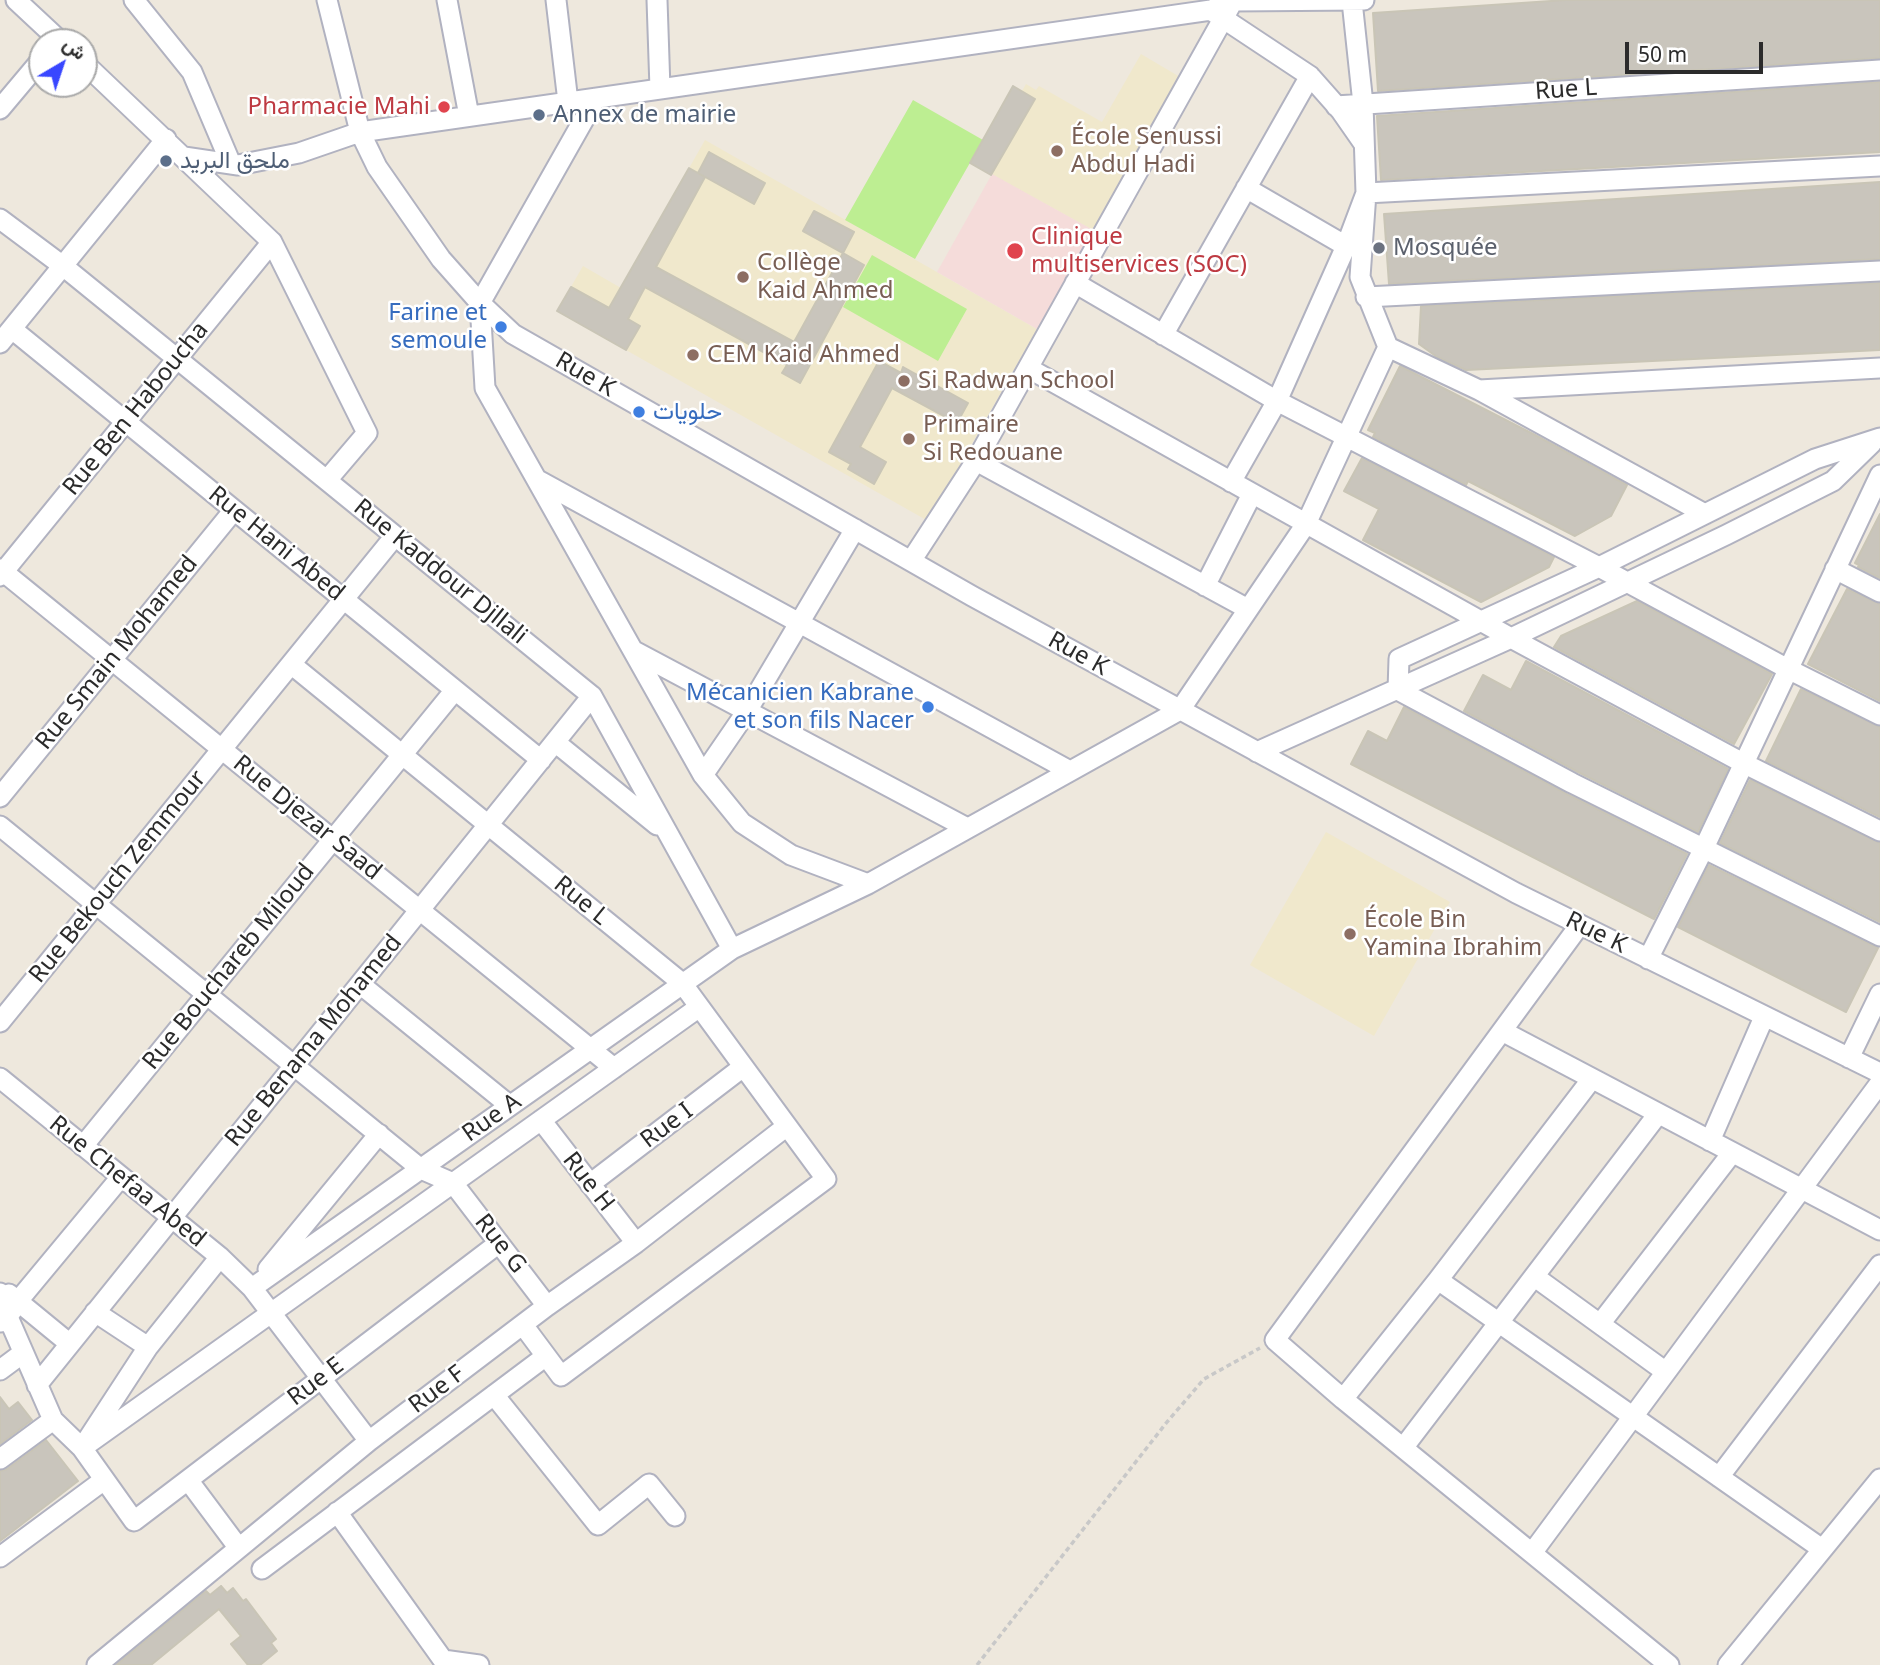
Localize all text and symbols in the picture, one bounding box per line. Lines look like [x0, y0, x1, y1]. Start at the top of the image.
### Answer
north arrow [28, 28, 98, 98]
scale bar [1628, 28, 1766, 72]
text: ش [58, 31, 92, 66]
text: 50 m [1638, 40, 1687, 68]
street label: Rue L [1534, 73, 1598, 107]
place label: Pharmacie Mahi [248, 93, 430, 121]
marker: Pharmacie Mahi [436, 99, 452, 115]
place label: Annex de mairie [553, 101, 736, 129]
marker: Annex de mairie [531, 107, 547, 123]
place label: École Senussi Abdul Hadi [1071, 123, 1222, 179]
marker: École Senussi Abdul Hadi [1049, 143, 1065, 159]
place label: ملحق البريد [180, 147, 290, 175]
marker: ملحق البريد [158, 153, 174, 169]
place label: Clinique multiservices (SOC) [1031, 223, 1247, 279]
place label: Mosquée [1393, 234, 1497, 262]
marker: Mosquée [1371, 240, 1387, 256]
marker: Clinique multiservices (SOC) [1005, 241, 1025, 261]
place label: Collège Kaid Ahmed [757, 249, 893, 305]
marker: Collège Kaid Ahmed [735, 269, 751, 285]
place label: Farine et semoule [388, 299, 487, 355]
street label: Rue Ben Haboucha [57, 316, 215, 502]
marker: Farine et semoule [493, 319, 509, 335]
place label: CEM Kaid Ahmed [707, 341, 900, 369]
street label: Rue K [550, 346, 620, 404]
marker: CEM Kaid Ahmed [685, 347, 701, 363]
place label: Si Radwan School [918, 367, 1115, 395]
marker: Si Radwan School [896, 373, 912, 389]
place label: حلويات [653, 398, 722, 426]
marker: حلويات [631, 404, 647, 420]
place label: Primaire Si Redouane [923, 411, 1063, 467]
marker: Primaire Si Redouane [901, 431, 917, 447]
street label: Rue Hani Abed [202, 480, 350, 608]
street label: Rue Kaddour Djllali [347, 493, 533, 651]
street label: Rue Smain Mohamed [30, 550, 204, 756]
street label: Rue K [1043, 626, 1113, 682]
place label: Mécanicien Kabrane et son fils Nacer [686, 679, 914, 735]
marker: Mécanicien Kabrane et son fils Nacer [920, 699, 936, 715]
street label: Rue Djezar Saad [227, 749, 387, 887]
street label: Rue Bekouch Zemmour [23, 765, 213, 989]
street label: Rue Bouchareb Miloud [137, 858, 321, 1076]
street label: Rue L [548, 870, 614, 932]
place label: École Bin Yamina Ibrahim [1364, 906, 1542, 962]
street label: Rue K [1561, 906, 1631, 960]
marker: École Bin Yamina Ibrahim [1342, 926, 1358, 942]
street label: Rue Benama Mohamed [220, 929, 408, 1153]
street label: Rue A [457, 1088, 527, 1148]
street label: Rue I [635, 1097, 699, 1155]
street label: Rue Chefaa Abed [43, 1110, 211, 1254]
street label: Rue H [556, 1147, 620, 1217]
street label: Rue G [468, 1209, 532, 1279]
street label: Rue E [282, 1352, 350, 1412]
street label: Rue F [404, 1360, 470, 1420]

